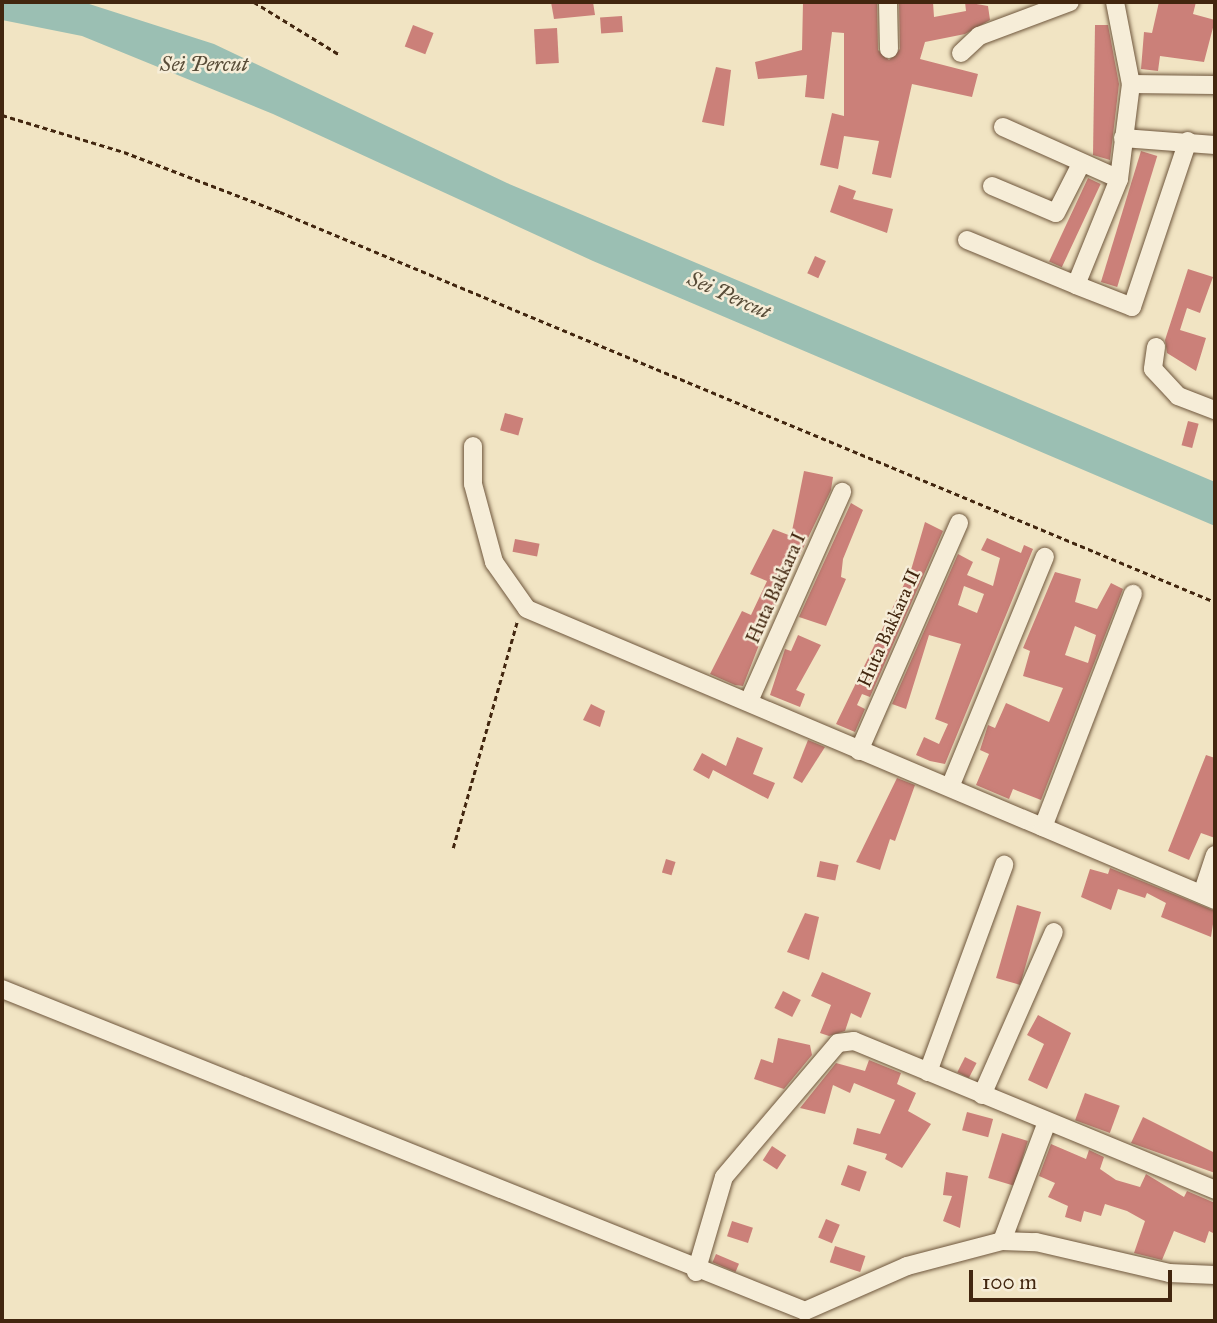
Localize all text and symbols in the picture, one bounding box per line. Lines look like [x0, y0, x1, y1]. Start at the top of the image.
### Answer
water label: Sei Percut [160, 51, 248, 77]
water label: Sei Percut [684, 266, 774, 324]
street label: Huta Bakkara I [741, 529, 811, 647]
street label: Huta Bakkara II [853, 565, 925, 691]
scale bar [972, 1256, 1175, 1300]
text: 100 m [982, 1269, 1037, 1295]

